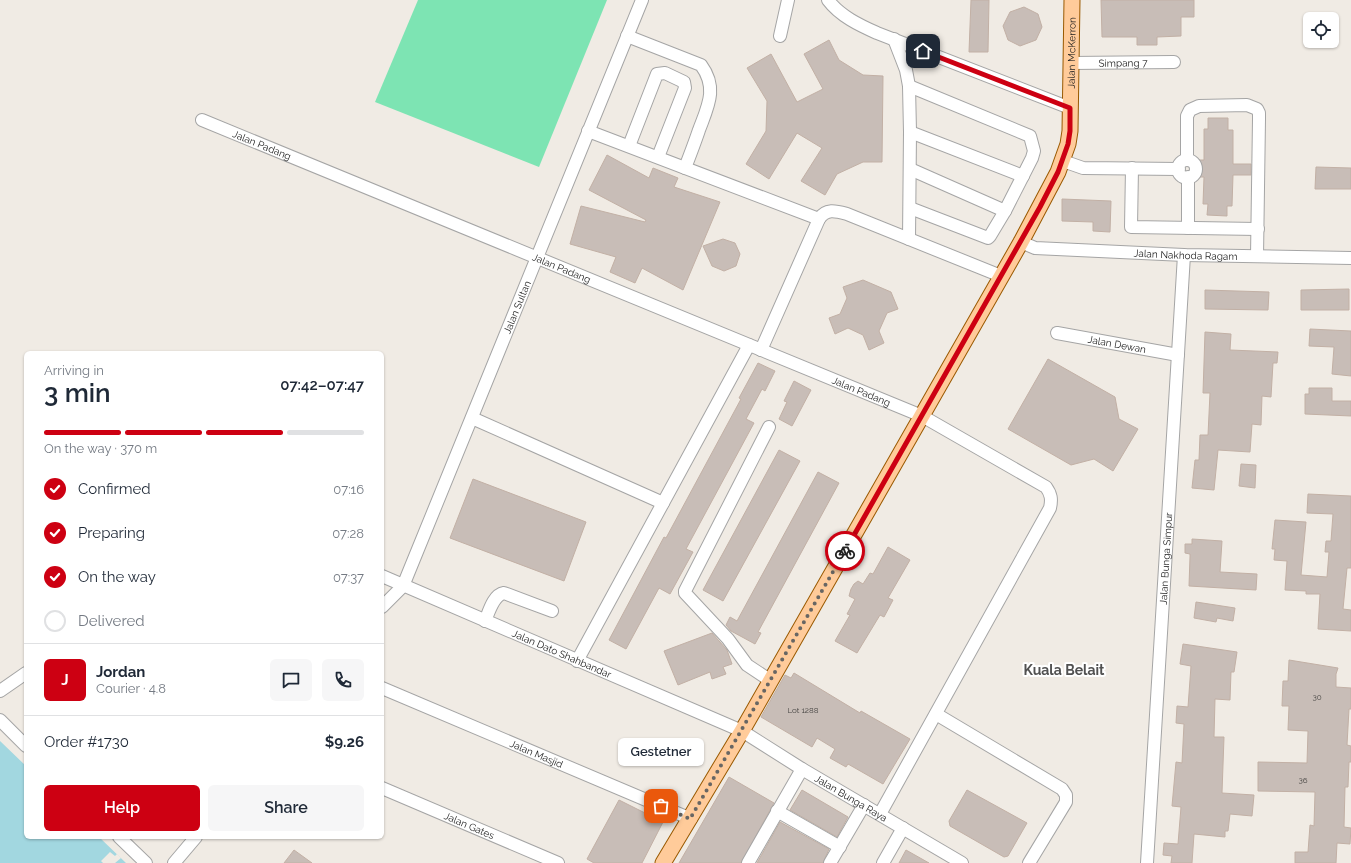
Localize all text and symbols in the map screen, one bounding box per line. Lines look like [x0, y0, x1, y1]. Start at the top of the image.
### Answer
map controls [1303, 12, 1339, 48]
button: locate [1303, 12, 1339, 48]
street label: Jalan McKerron [1065, 17, 1077, 89]
pin [906, 34, 940, 68]
icon: home [912, 40, 934, 62]
street label: Simpang 7 [1098, 57, 1148, 68]
street label: Jalan Padang [231, 128, 293, 162]
street label: Jalan Nakhoda Ragam [1133, 247, 1238, 261]
street label: Jalan Padang [531, 251, 593, 285]
street label: Jalan Sultan [501, 279, 533, 335]
street label: Jalan Dewan [1087, 333, 1147, 355]
text: Arriving in [44, 363, 104, 378]
street label: Jalan Padang [831, 374, 892, 408]
text: 07:42–07:47 [280, 376, 364, 394]
text: 3 min [44, 378, 111, 408]
text: On the way · 370 m [44, 441, 157, 456]
icon: check [44, 478, 66, 500]
text: Confirmed [78, 480, 151, 498]
text: 07:16 [333, 482, 364, 497]
street label: Jalan Bunga Simpur [1157, 512, 1174, 605]
icon: check [44, 522, 66, 544]
text: Preparing [78, 524, 145, 542]
text: 07:28 [332, 526, 364, 541]
courier [825, 531, 865, 571]
icon: bike [834, 540, 856, 562]
icon: check [44, 566, 66, 588]
text: On the way [78, 568, 156, 586]
text: 07:37 [333, 570, 364, 585]
text: Delivered [78, 612, 145, 630]
street label: Jalan Dato Shahbandar [511, 627, 614, 680]
button: chat [270, 659, 312, 701]
button: phone [322, 659, 364, 701]
district label: Kuala Belait [1024, 662, 1105, 678]
text: Jordan [96, 663, 145, 681]
text: J [61, 671, 69, 689]
text: Courier · 4.8 [96, 681, 166, 696]
house number: 30 [1312, 692, 1322, 702]
house number: Lot 1288 [787, 705, 819, 715]
text: Order #1730 [44, 733, 129, 751]
text: $9.26 [325, 733, 364, 751]
street label: Jalan Masjid [509, 737, 565, 770]
callout: Gestetner [618, 738, 704, 766]
text: Gestetner [631, 744, 691, 759]
street label: Jalan Bunga Raya [813, 772, 889, 823]
house number: 36 [1298, 775, 1308, 785]
button: Help [44, 785, 200, 831]
button: Share [208, 785, 364, 831]
pin [644, 789, 678, 823]
icon: bag [650, 795, 672, 817]
street label: Jalan Gates [443, 810, 496, 841]

